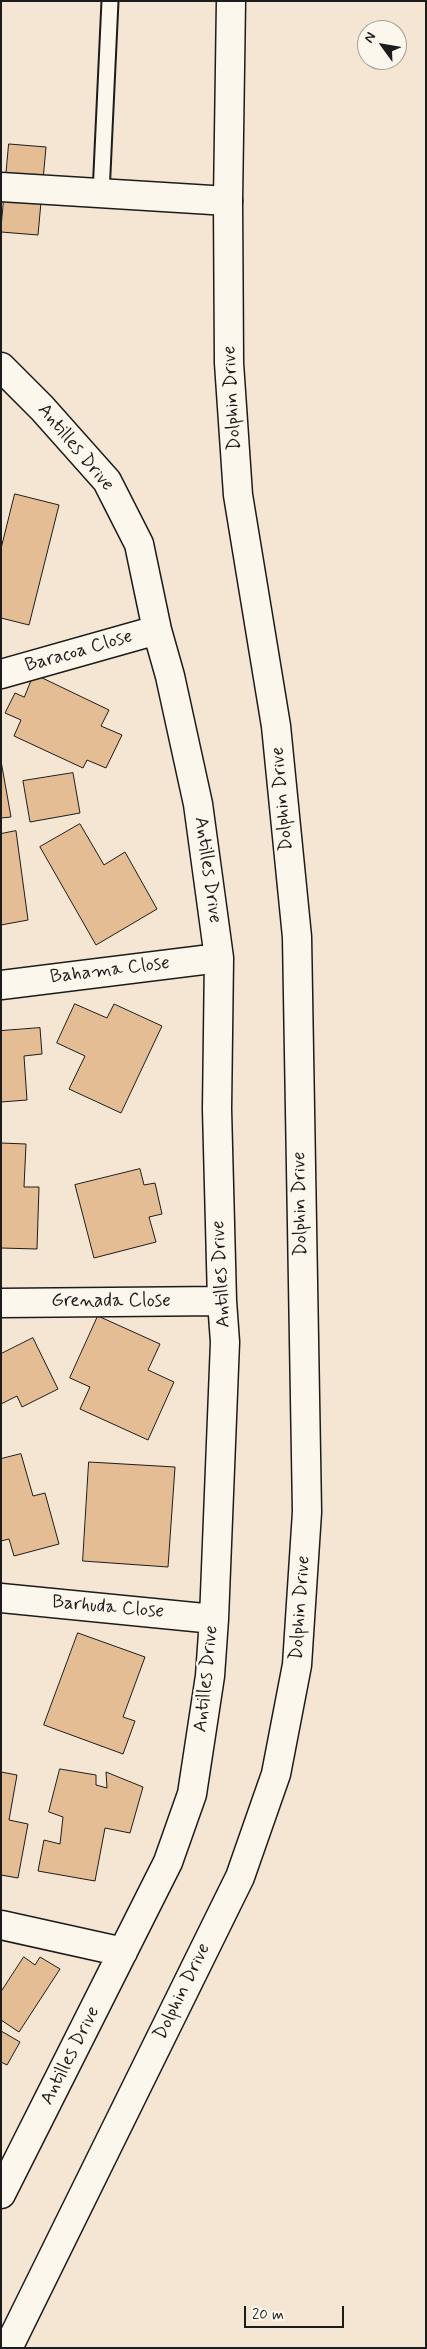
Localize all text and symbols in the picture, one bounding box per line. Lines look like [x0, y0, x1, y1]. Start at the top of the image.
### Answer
north arrow [357, 20, 407, 70]
text: N [360, 29, 380, 46]
street label: Dolphin Drive [219, 345, 247, 451]
street label: Antilles Drive [32, 400, 118, 496]
street label: Baracoa Close [23, 626, 135, 678]
street label: Dolphin Drive [267, 746, 299, 852]
street label: Antilles Drive [188, 815, 226, 925]
street label: Bahama Close [49, 952, 171, 990]
street label: Dolphin Drive [289, 1151, 313, 1257]
street label: Antilles Drive [208, 1220, 236, 1328]
street label: Grenada Close [51, 1291, 171, 1313]
street label: Dolphin Drive [286, 1555, 316, 1661]
street label: Barhuda Close [51, 1592, 165, 1624]
street label: Antilles Drive [190, 1624, 224, 1734]
street label: Dolphin Drive [150, 1940, 216, 2044]
street label: Antilles Drive [36, 2003, 106, 2109]
scale bar [247, 2296, 347, 2328]
text: 20 m [252, 2305, 284, 2325]

